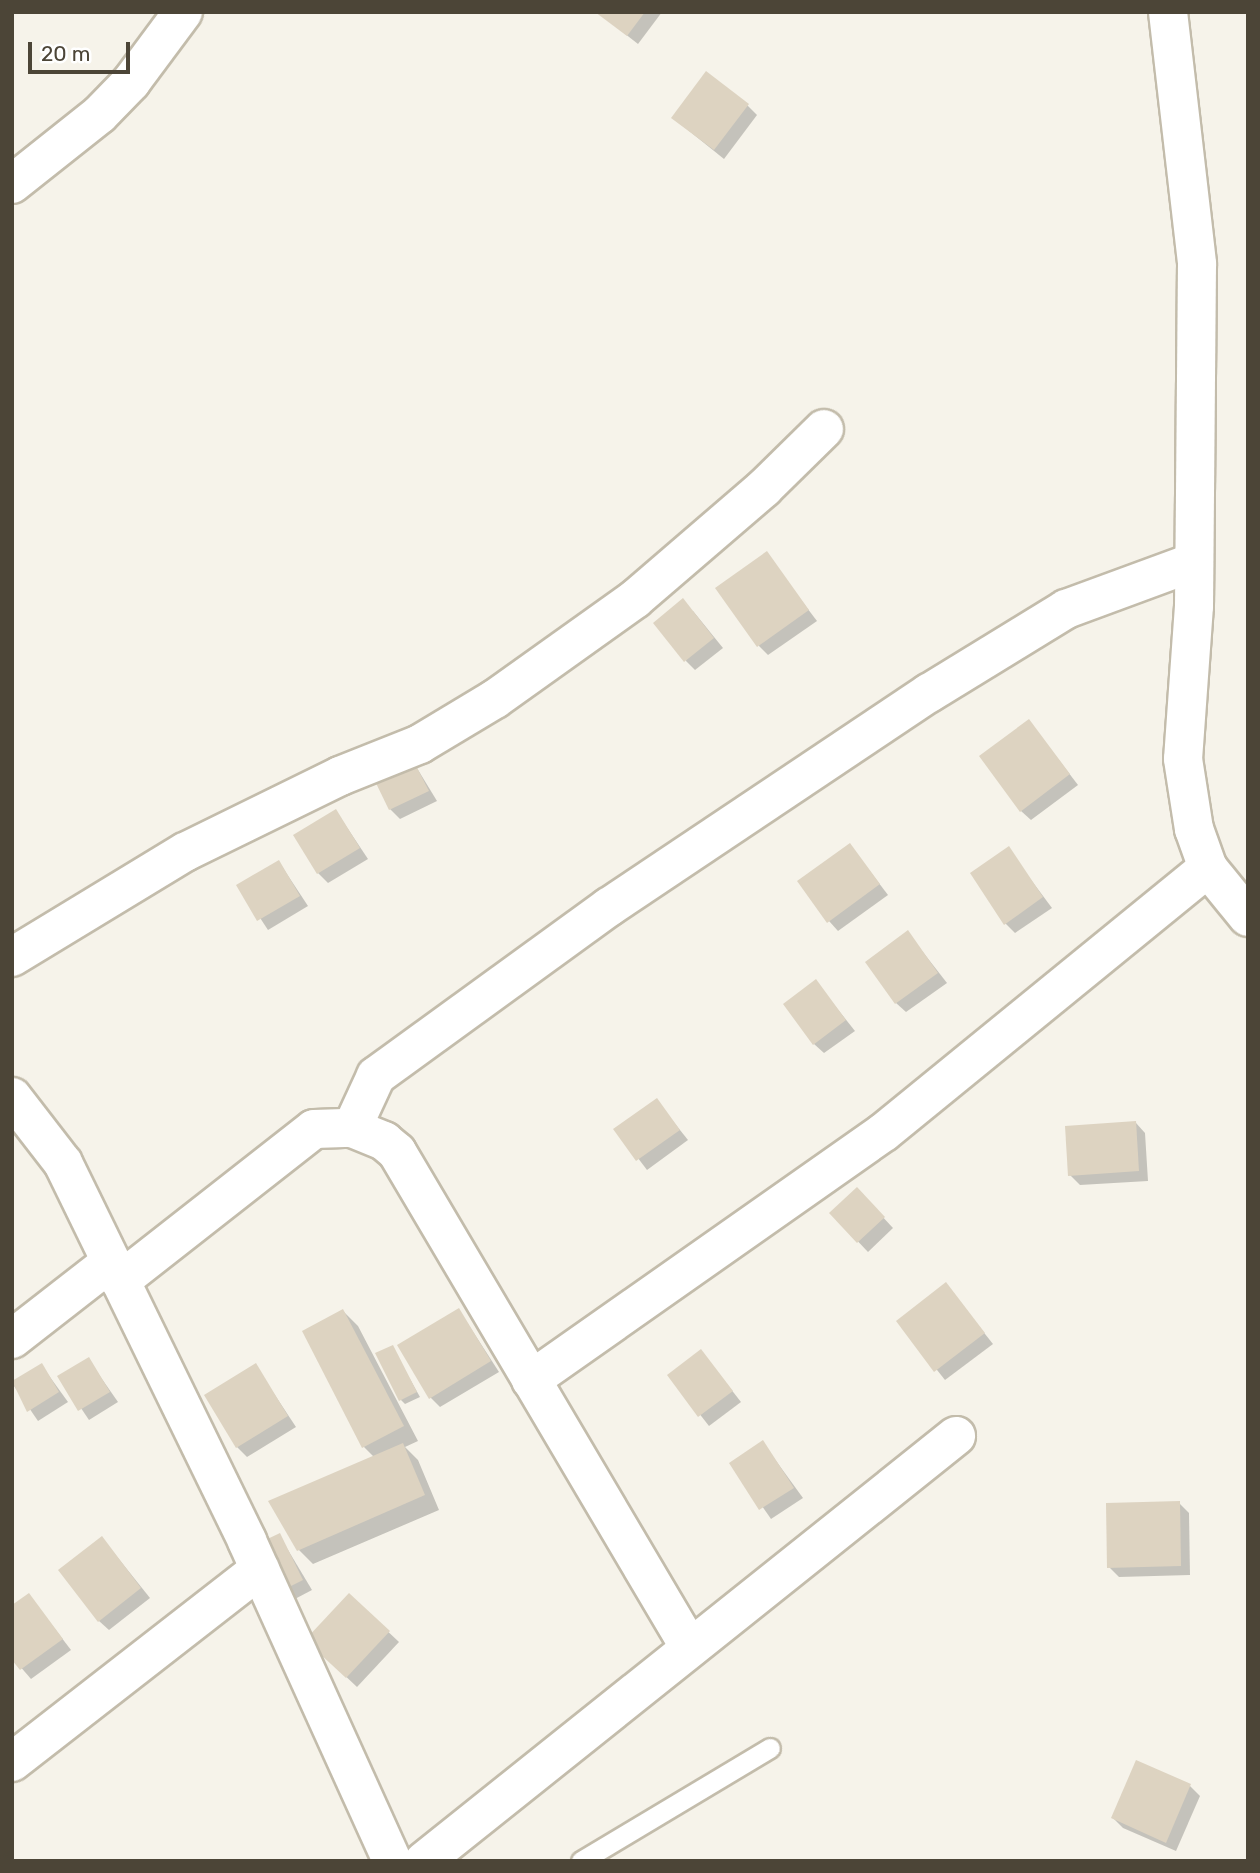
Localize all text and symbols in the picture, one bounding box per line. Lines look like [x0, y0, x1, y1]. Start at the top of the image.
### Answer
scale bar [32, 28, 133, 72]
text: 20 m [41, 41, 90, 66]

